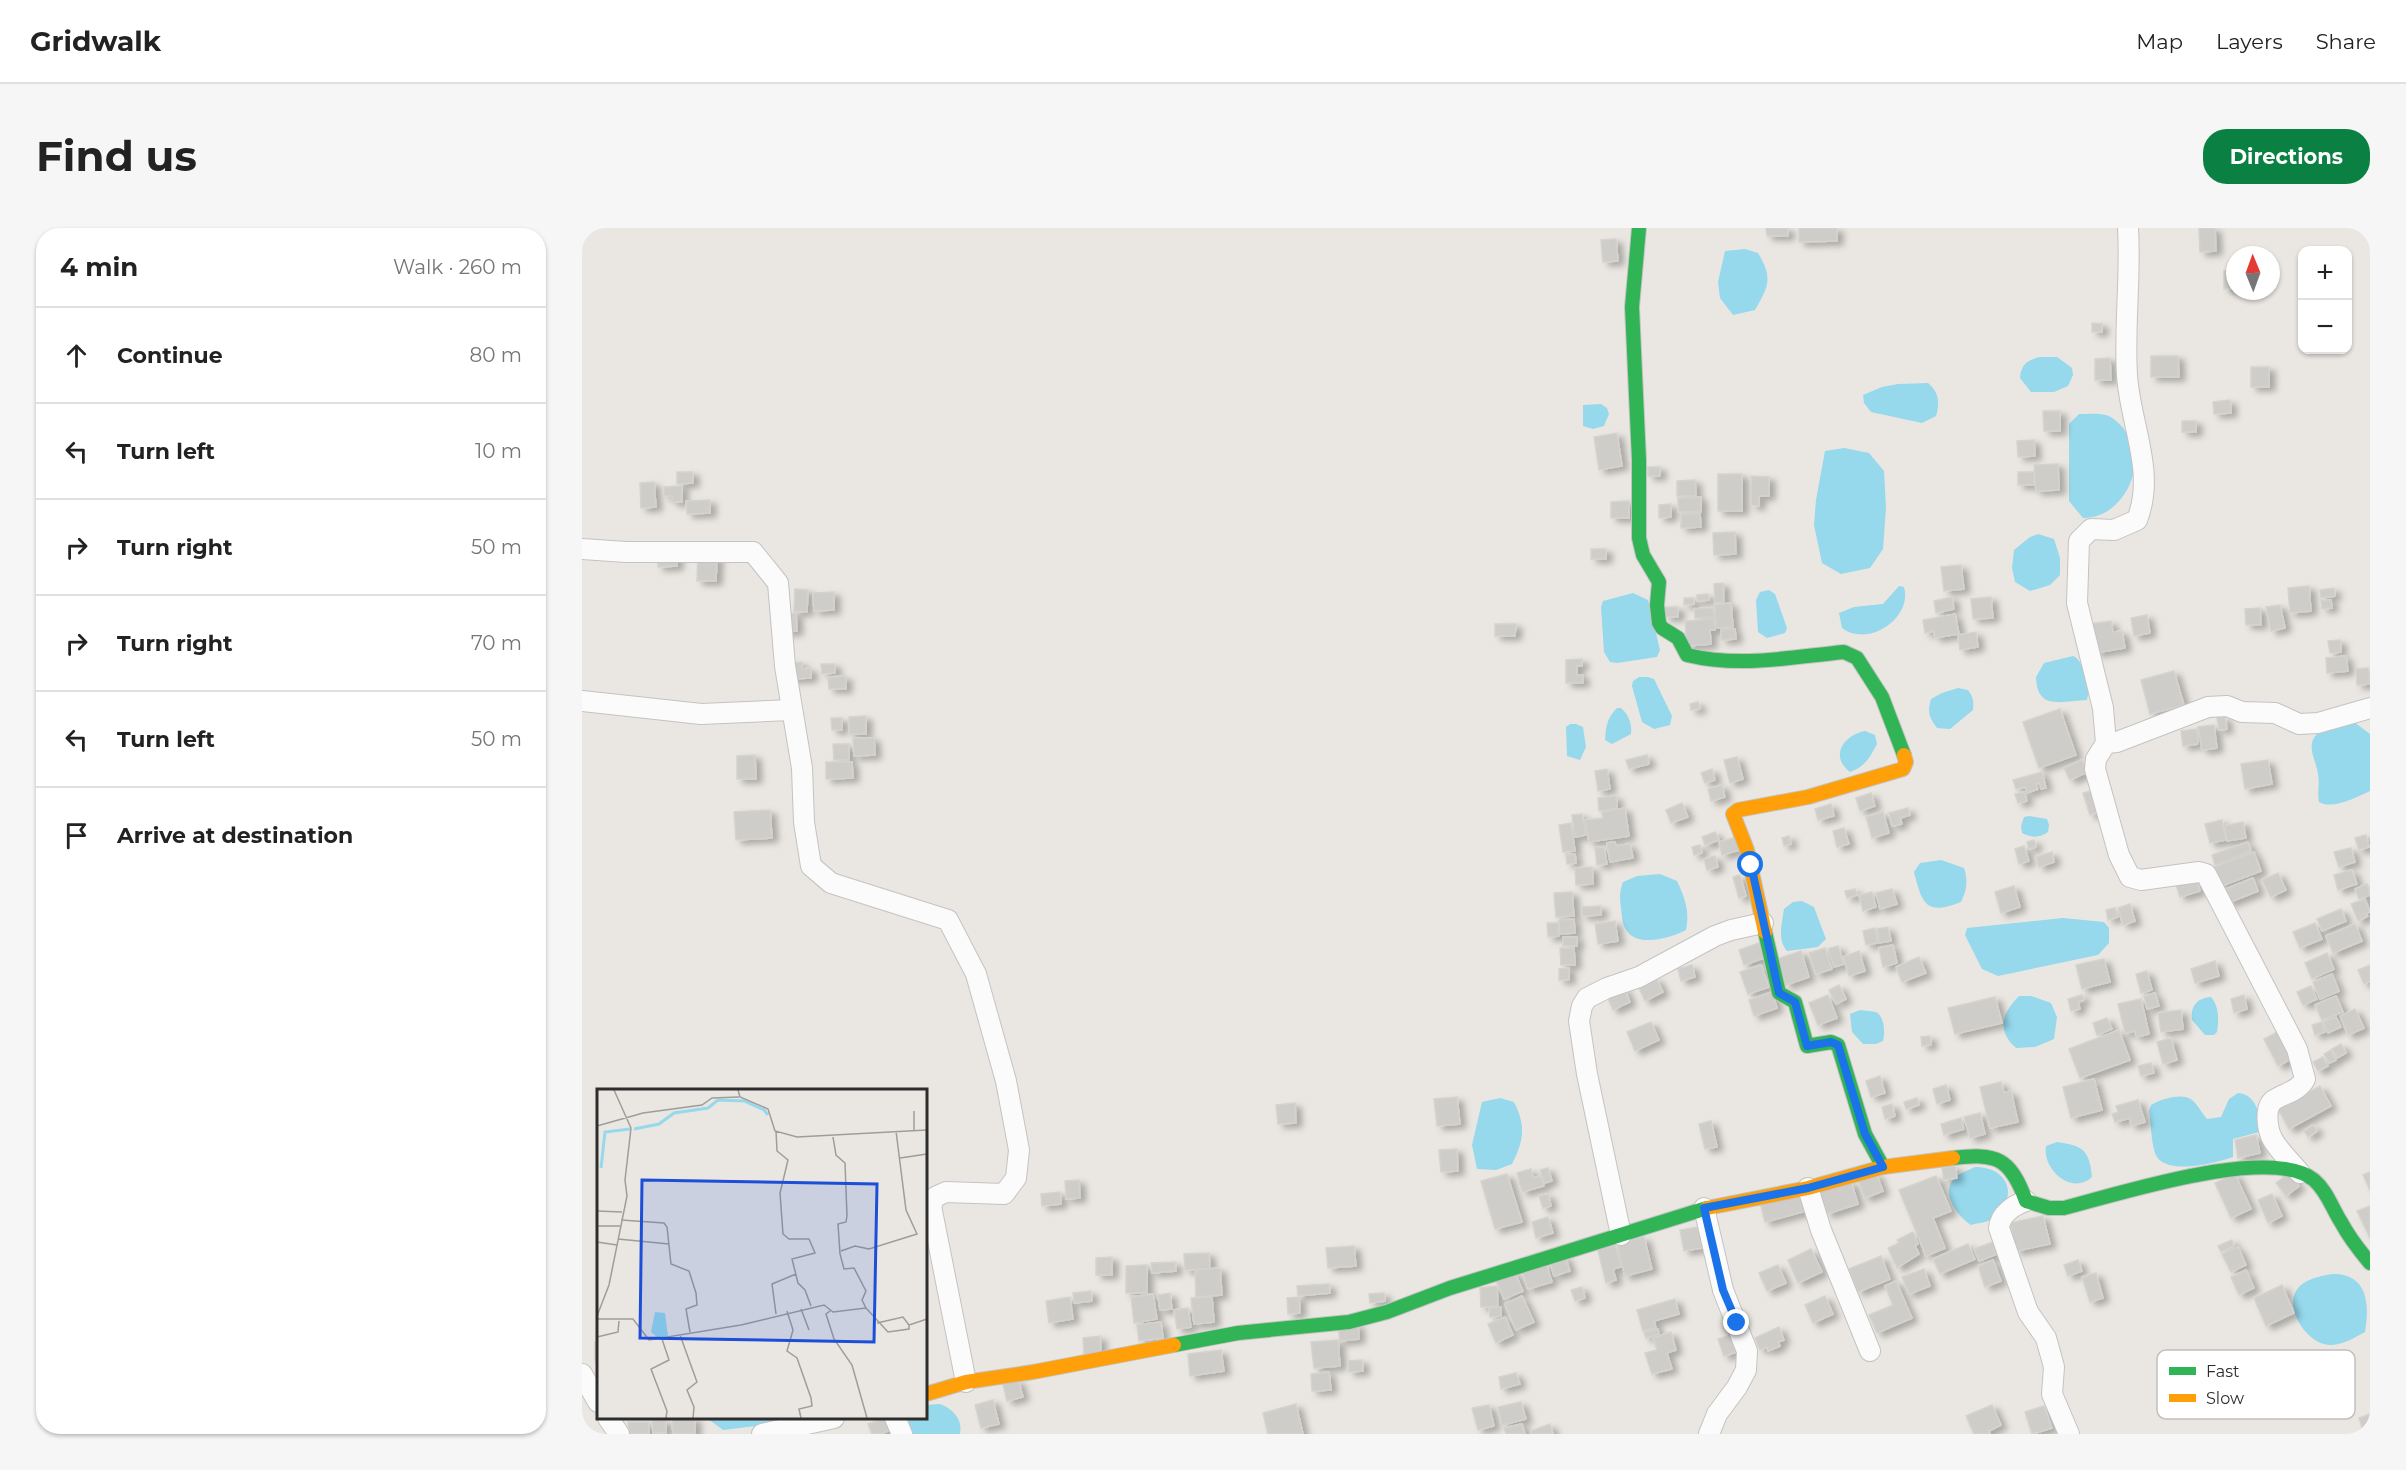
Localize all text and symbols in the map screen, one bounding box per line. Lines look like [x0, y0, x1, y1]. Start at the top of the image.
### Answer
text: Gridwalk [30, 24, 161, 58]
text: Map [2136, 29, 2183, 54]
text: Layers [2216, 29, 2283, 54]
text: Share [2316, 29, 2376, 54]
button: Directions [2203, 129, 2370, 184]
text: Find us [36, 130, 197, 182]
north arrow [2226, 246, 2280, 300]
map controls [2298, 246, 2352, 354]
button: + [2298, 246, 2352, 300]
text: 4 min [60, 251, 138, 283]
text: Walk · 260 m [393, 255, 522, 279]
button: − [2298, 300, 2352, 354]
icon: ahead [60, 339, 93, 372]
text: Continue [117, 342, 223, 369]
text: 80 m [470, 343, 522, 367]
icon: left [60, 435, 93, 468]
text: Turn left [117, 438, 215, 465]
text: 10 m [475, 439, 522, 463]
icon: right [60, 531, 93, 564]
text: Turn right [117, 534, 232, 561]
text: 50 m [471, 535, 522, 559]
icon: right [60, 627, 93, 660]
text: Turn right [117, 630, 232, 657]
text: 70 m [471, 631, 522, 655]
icon: left [60, 723, 93, 756]
text: Turn left [117, 726, 215, 753]
text: 50 m [471, 727, 522, 751]
icon: arrive [60, 819, 93, 852]
text: Arrive at destination [117, 822, 353, 849]
route start [1737, 851, 1763, 877]
inset map [597, 1089, 927, 1419]
route end [1723, 1309, 1749, 1335]
legend [2157, 1350, 2355, 1419]
text: Fast [2206, 1362, 2240, 1381]
text: Slow [2206, 1389, 2244, 1408]

